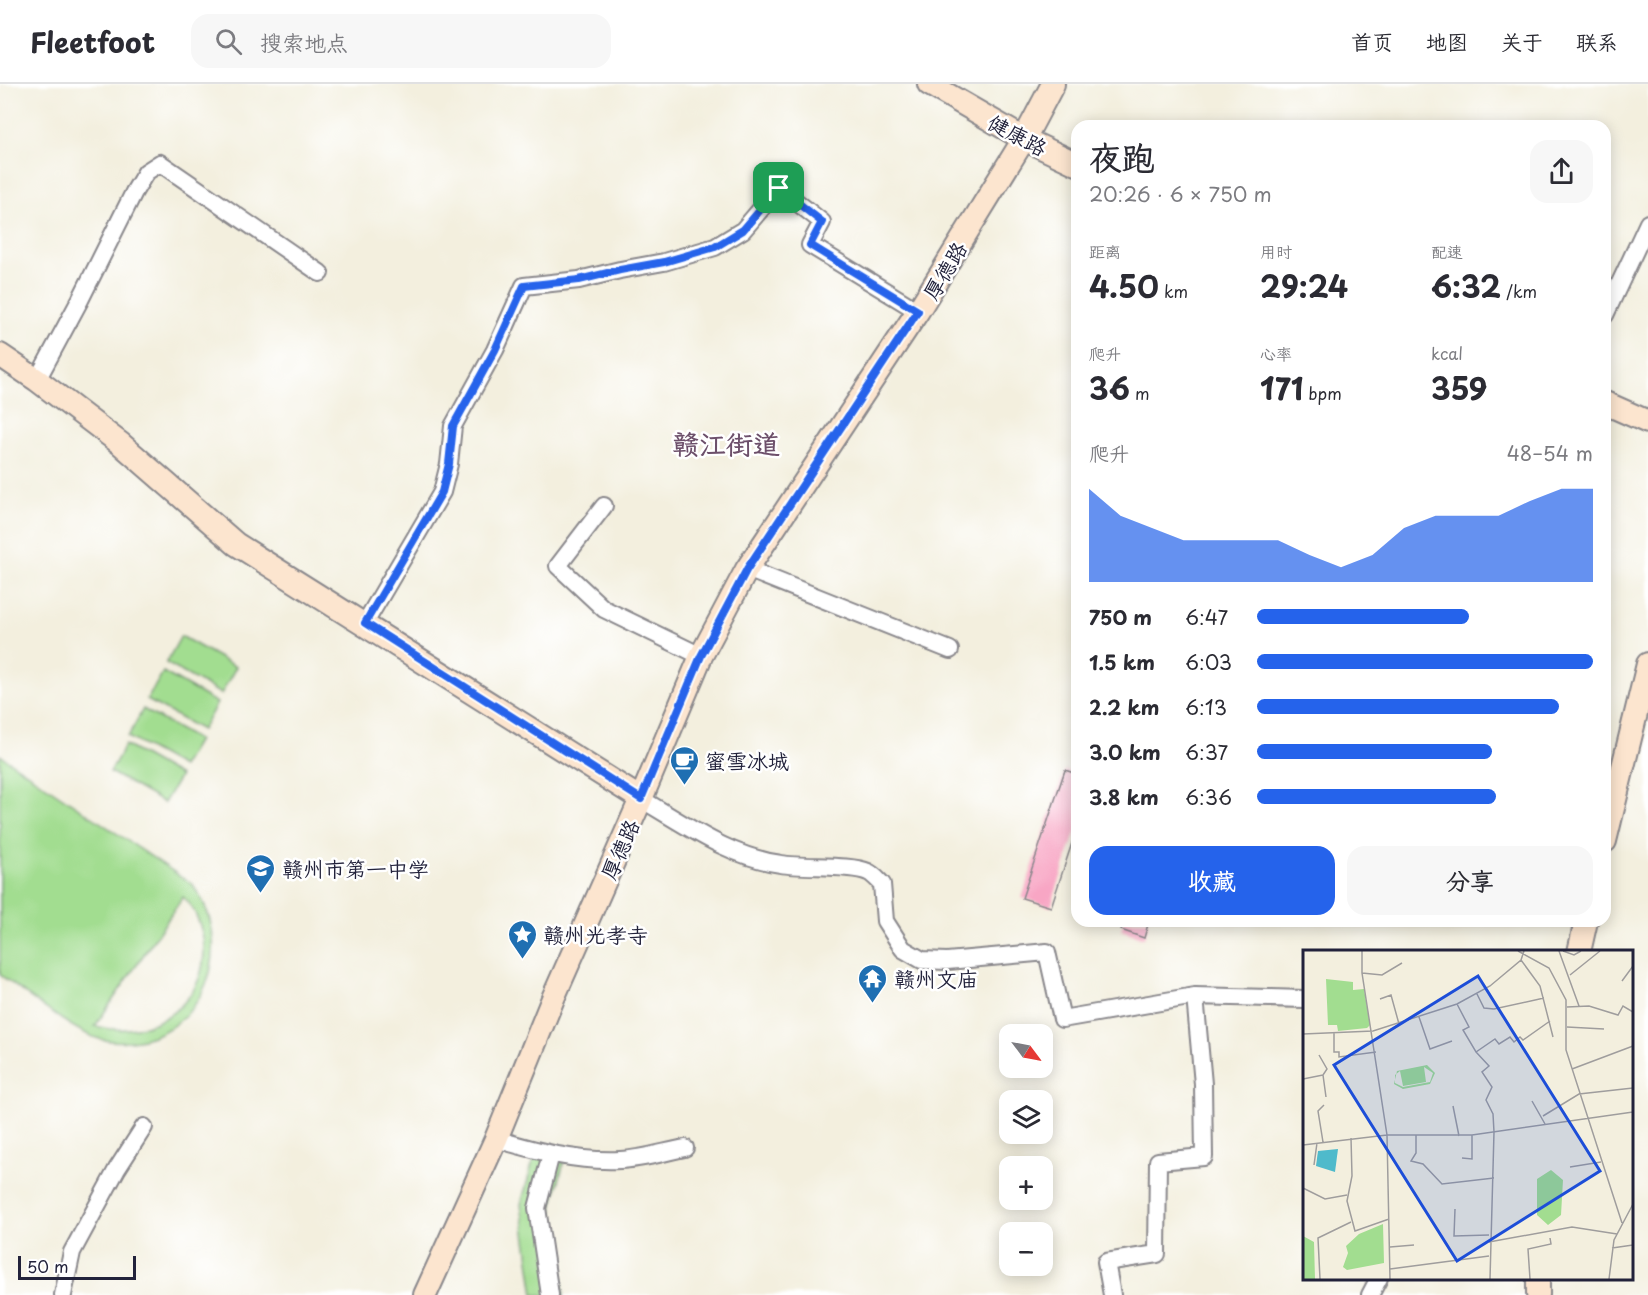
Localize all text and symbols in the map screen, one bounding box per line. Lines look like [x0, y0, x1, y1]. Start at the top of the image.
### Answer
search box [191, 14, 611, 68]
text: Fleetfoot [30, 20, 155, 63]
icon: search [212, 25, 245, 58]
text: 搜索地点 [260, 25, 348, 58]
text: 首页 [1351, 25, 1393, 57]
text: 地图 [1426, 25, 1468, 57]
text: 关于 [1501, 25, 1543, 57]
text: 联系 [1576, 25, 1618, 57]
street label: 健康路 [983, 105, 1053, 163]
text: 夜跑 [1089, 131, 1155, 181]
button: share [1530, 140, 1593, 203]
pin [753, 162, 804, 213]
icon: arrive [762, 171, 795, 204]
text: 20:26 · 6 × 750 m [1089, 179, 1272, 209]
street label: 厚德路 [914, 235, 974, 305]
text: 距离 [1089, 239, 1121, 263]
text: 用时 [1260, 239, 1292, 263]
text: 配速 [1431, 239, 1463, 263]
text: 4.50 [1089, 263, 1159, 308]
text: 29:24 [1260, 263, 1348, 308]
text: 6:32 [1431, 263, 1501, 308]
text: km [1159, 279, 1188, 303]
text: /km [1501, 279, 1537, 303]
text: 爬升 [1089, 341, 1121, 365]
text: 心率 [1260, 341, 1292, 365]
text: kcal [1431, 341, 1463, 365]
text: 36 [1089, 365, 1130, 410]
text: 171 [1260, 365, 1303, 410]
text: 359 [1431, 365, 1487, 410]
text: m [1130, 381, 1150, 405]
text: bpm [1303, 381, 1342, 405]
district label: 赣江街道 [672, 422, 780, 463]
text: 爬升 [1089, 438, 1129, 468]
text: 48–54 m [1507, 438, 1593, 468]
text: 750 m [1089, 602, 1152, 632]
text: 6:47 [1185, 602, 1228, 632]
text: 1.5 km [1089, 647, 1155, 677]
text: 6:03 [1185, 647, 1232, 677]
text: 2.2 km [1089, 692, 1159, 722]
text: 6:13 [1185, 692, 1227, 722]
text: 3.0 km [1089, 737, 1161, 767]
text: 6:37 [1185, 737, 1228, 767]
cafe icon: 蜜雪冰城 [668, 744, 700, 786]
place label: 蜜雪冰城 [705, 744, 789, 776]
text: 3.8 km [1089, 782, 1159, 812]
text: 6:36 [1185, 782, 1232, 812]
street label: 厚德路 [592, 814, 646, 884]
button: 收藏 [1089, 846, 1335, 915]
button: 分享 [1347, 846, 1593, 915]
school or university icon: 赣州市第一中学 [245, 852, 277, 894]
place label: 赣州市第一中学 [282, 852, 429, 884]
place icon: 赣州光孝寺 [506, 918, 538, 960]
place label: 赣州光孝寺 [543, 918, 648, 950]
inset map [1303, 950, 1633, 1280]
temple icon: 赣州文庙 [857, 962, 889, 1004]
place label: 赣州文庙 [894, 962, 978, 994]
north arrow [999, 1024, 1053, 1078]
map controls [999, 1024, 1053, 1276]
button: layers [999, 1090, 1053, 1144]
button: + [999, 1156, 1053, 1210]
button: − [999, 1222, 1053, 1276]
scale bar [18, 1253, 136, 1280]
text: 50 m [27, 1254, 68, 1278]

